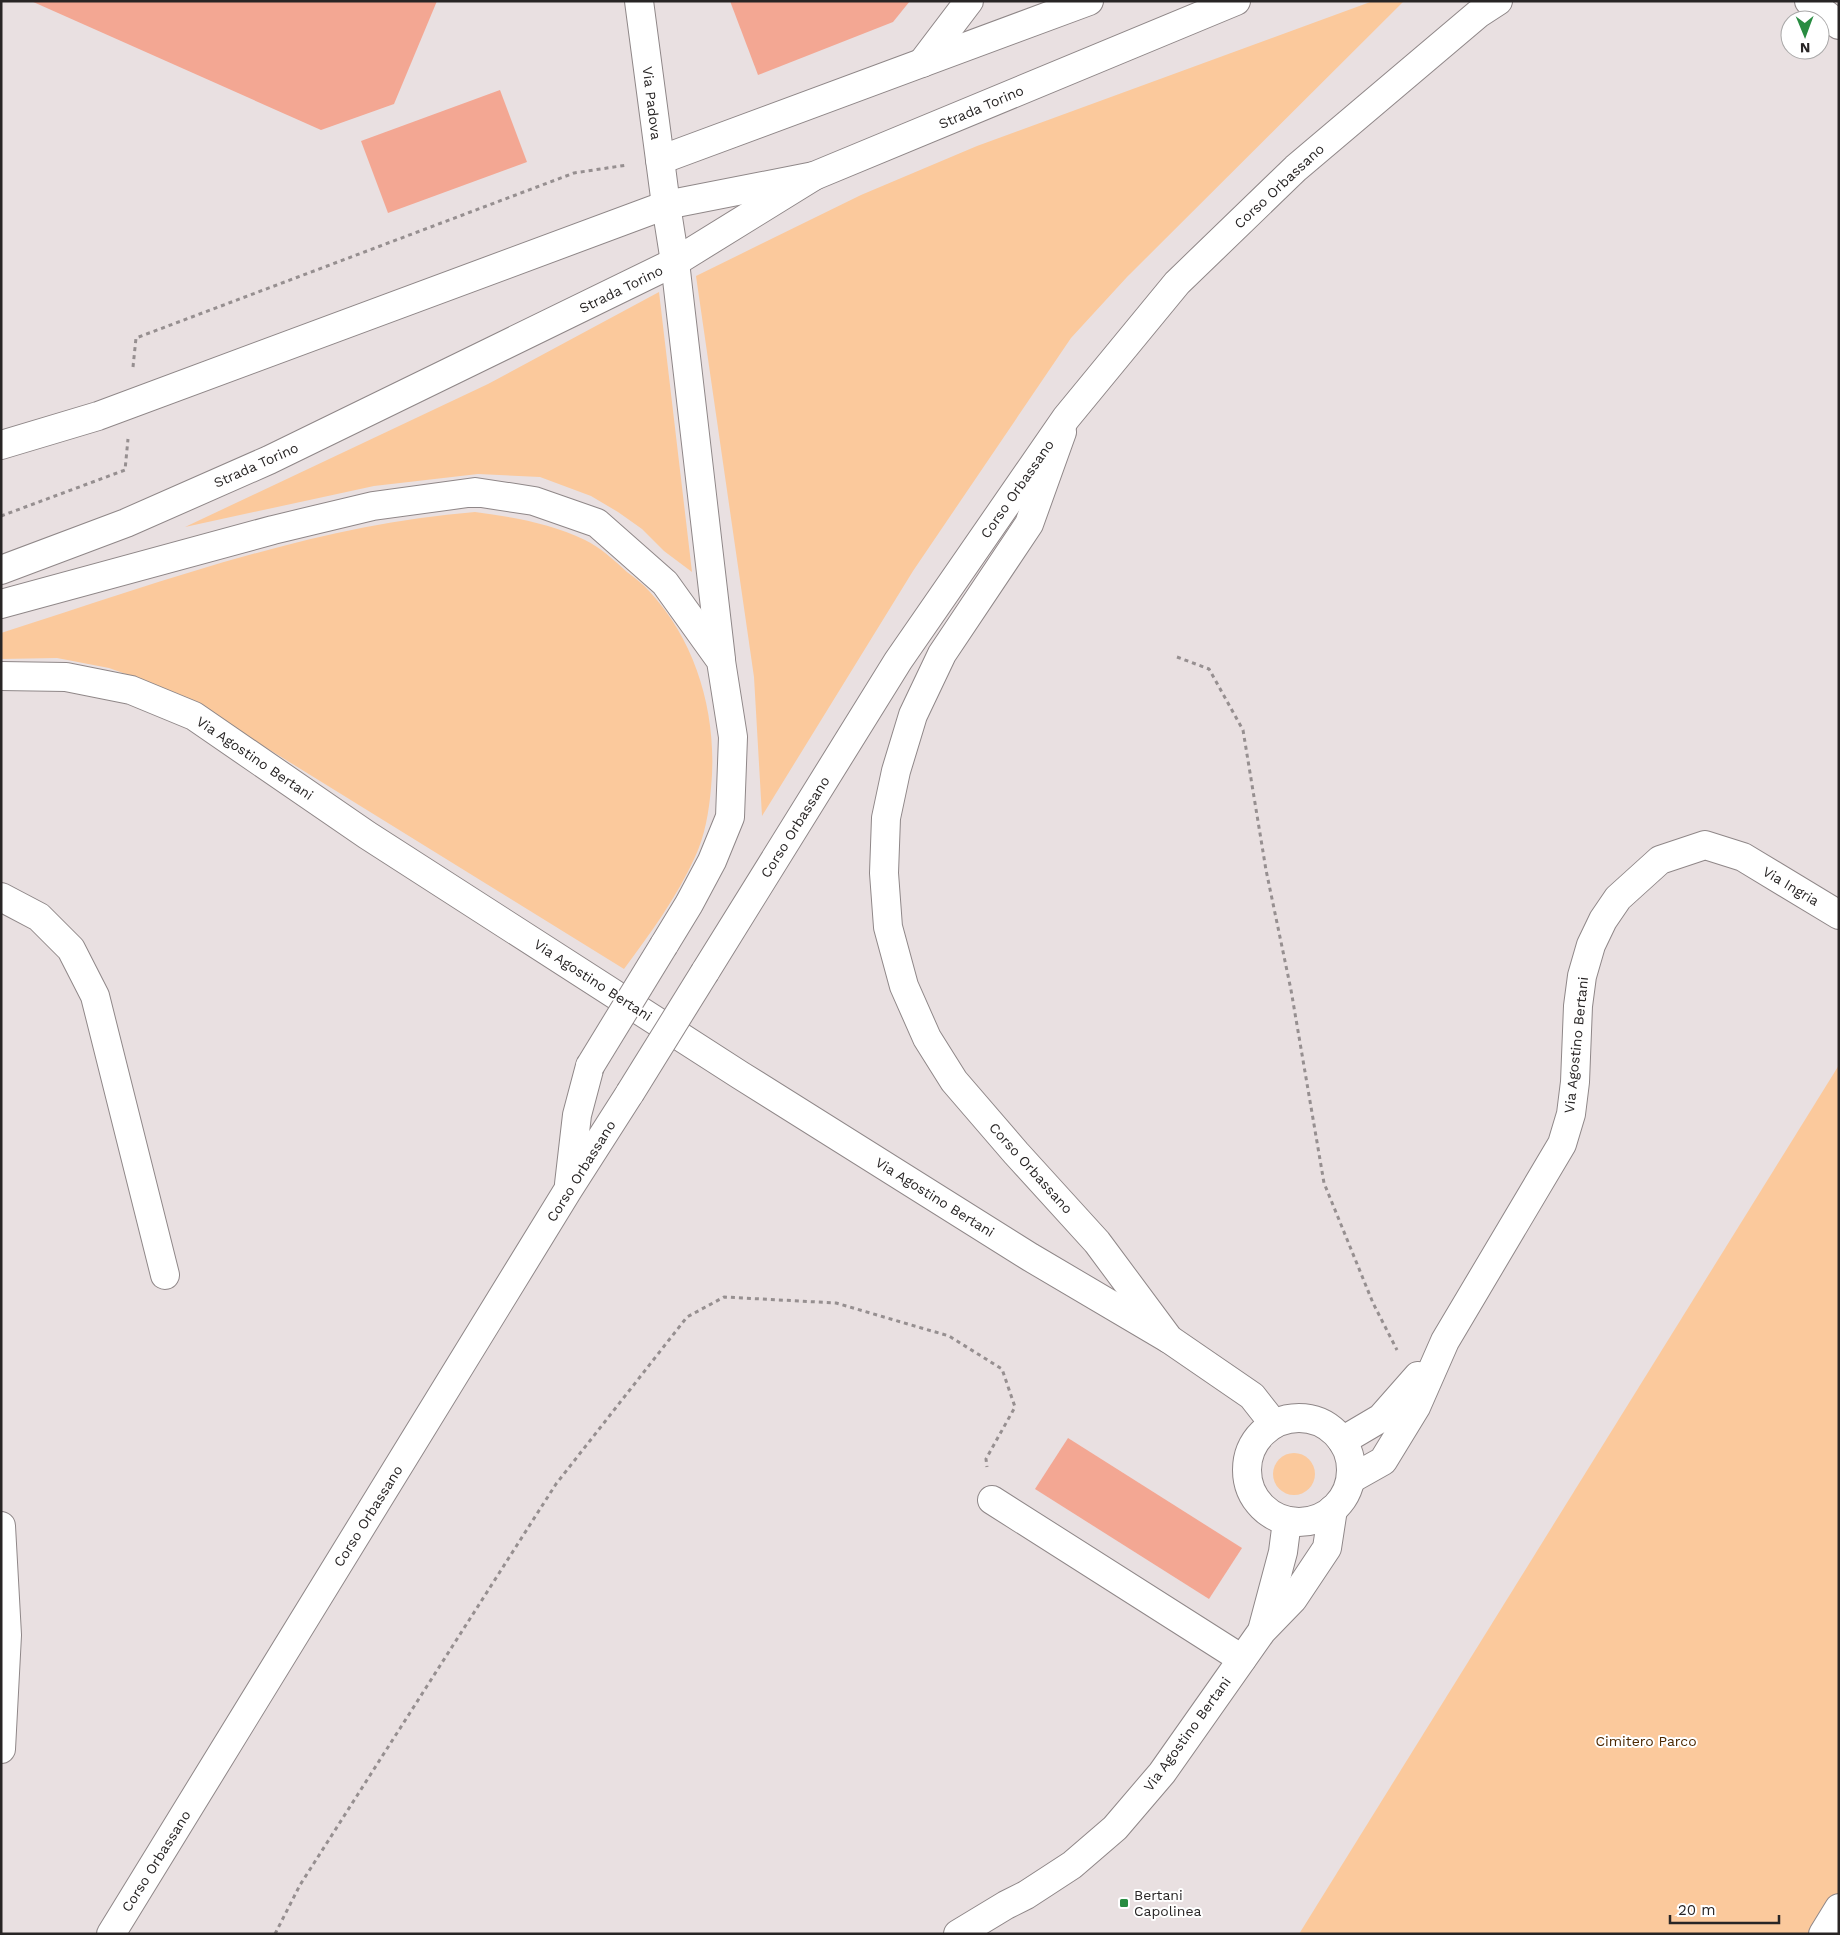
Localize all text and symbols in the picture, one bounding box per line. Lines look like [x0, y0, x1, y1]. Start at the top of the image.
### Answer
north arrow [1780, 10, 1830, 60]
text: N [1800, 40, 1811, 56]
street label: Via Padova [640, 65, 664, 141]
street label: Strada Torino [936, 82, 1026, 132]
street label: Corso Orbassano [1231, 140, 1327, 232]
street label: Strada Torino [577, 262, 665, 316]
street label: Corso Orbassano [977, 437, 1057, 541]
street label: Strada Torino [211, 439, 301, 491]
street label: Via Agostino Bertani [194, 713, 316, 803]
street label: Corso Orbassano [757, 773, 833, 881]
street label: Via Ingria [1760, 863, 1822, 909]
street label: Via Agostino Bertani [531, 936, 655, 1024]
street label: Via Agostino Bertani [1561, 976, 1591, 1114]
street label: Corso Orbassano [543, 1117, 619, 1225]
street label: Corso Orbassano [986, 1119, 1076, 1217]
street label: Via Agostino Bertani [873, 1154, 997, 1240]
street label: Corso Orbassano [330, 1462, 406, 1570]
street label: Via Agostino Bertani [1140, 1674, 1234, 1794]
park label: Cimitero Parco [1595, 1733, 1697, 1749]
street label: Corso Orbassano [118, 1807, 194, 1915]
place label: Bertani Capolinea [1134, 1887, 1201, 1919]
scale bar [1670, 1892, 1779, 1924]
marker: Bertani Capolinea [1118, 1897, 1130, 1909]
text: 20 m [1678, 1901, 1716, 1919]

